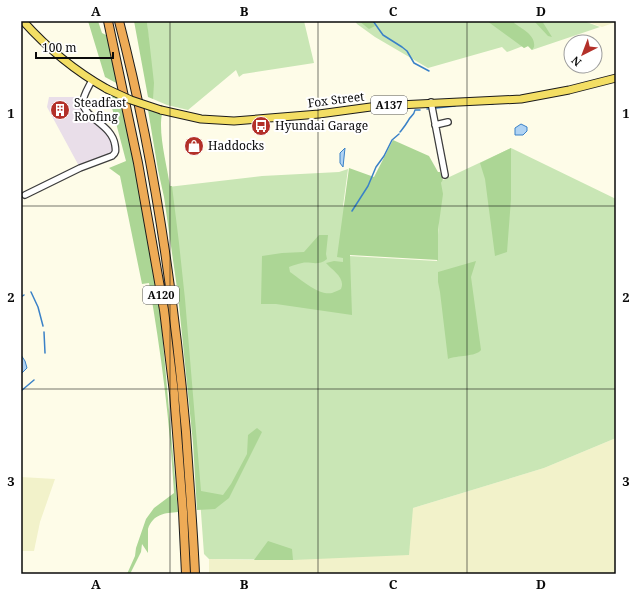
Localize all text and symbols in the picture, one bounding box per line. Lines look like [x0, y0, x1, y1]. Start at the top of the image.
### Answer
text: A [91, 2, 101, 20]
text: B [240, 2, 249, 20]
text: C [389, 2, 398, 20]
text: D [536, 2, 546, 20]
scale bar [36, 34, 113, 60]
north arrow [563, 34, 603, 74]
text: 100 m [42, 39, 77, 56]
text: N [567, 53, 584, 70]
street label: Fox Street [307, 88, 365, 111]
place label: Steadfast Roofing [74, 94, 126, 125]
road number: A137 [371, 96, 407, 114]
building icon: Steadfast Roofing [49, 99, 71, 121]
text: 1 [7, 104, 15, 122]
text: 1 [622, 104, 630, 122]
bus stop icon: Hyundai Garage [250, 115, 272, 137]
place label: Hyundai Garage [275, 117, 368, 134]
shop icon: Haddocks [183, 135, 205, 157]
place label: Haddocks [208, 137, 264, 154]
road number: A120 [143, 286, 179, 304]
text: 2 [7, 288, 15, 306]
text: 2 [622, 288, 630, 306]
text: 3 [7, 472, 15, 490]
text: 3 [622, 472, 630, 490]
text: A [91, 575, 101, 593]
text: B [240, 575, 249, 593]
text: C [389, 575, 398, 593]
text: D [536, 575, 546, 593]

